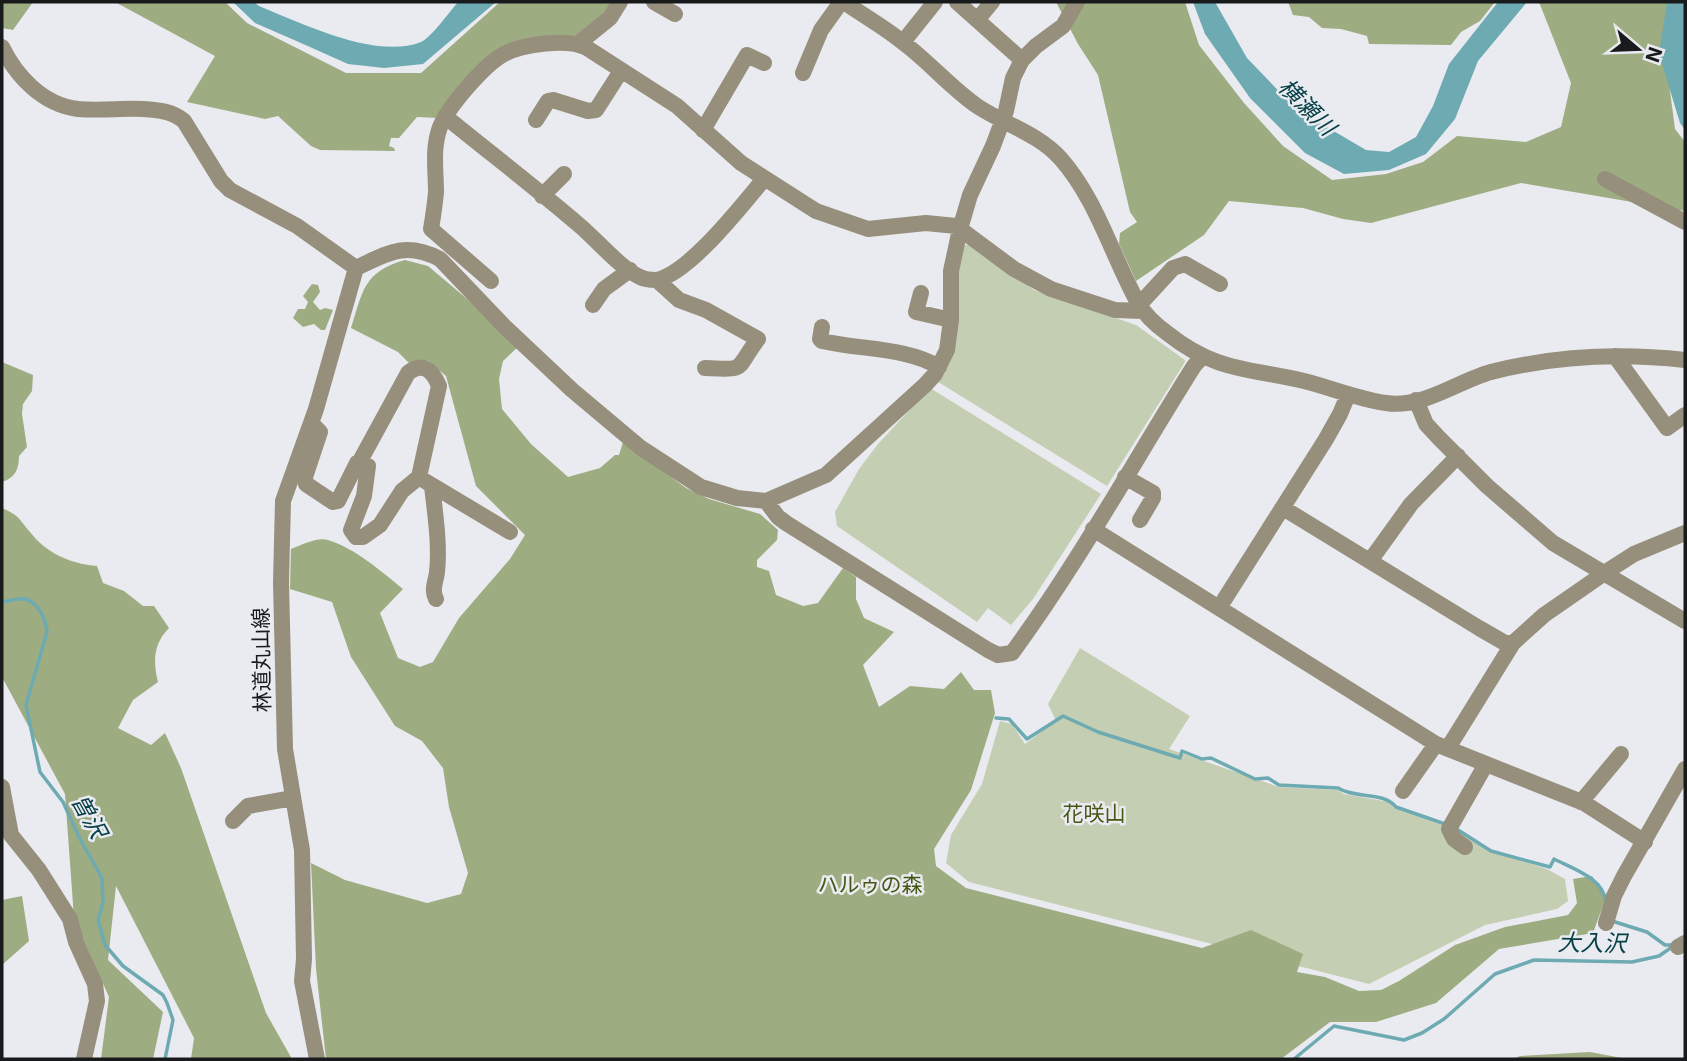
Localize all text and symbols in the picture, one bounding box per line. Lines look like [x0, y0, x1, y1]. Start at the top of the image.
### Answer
north arrow [1603, 14, 1673, 84]
text: N [1640, 44, 1667, 65]
water label: 横瀬川 [1273, 73, 1343, 143]
street label: 林道丸山線 [248, 607, 275, 713]
water label: 曽沢 [66, 789, 114, 846]
park label: 花咲山 [1063, 801, 1126, 826]
park label: ハルゥの森 [818, 872, 923, 897]
water label: 大入沢 [1557, 928, 1630, 958]

